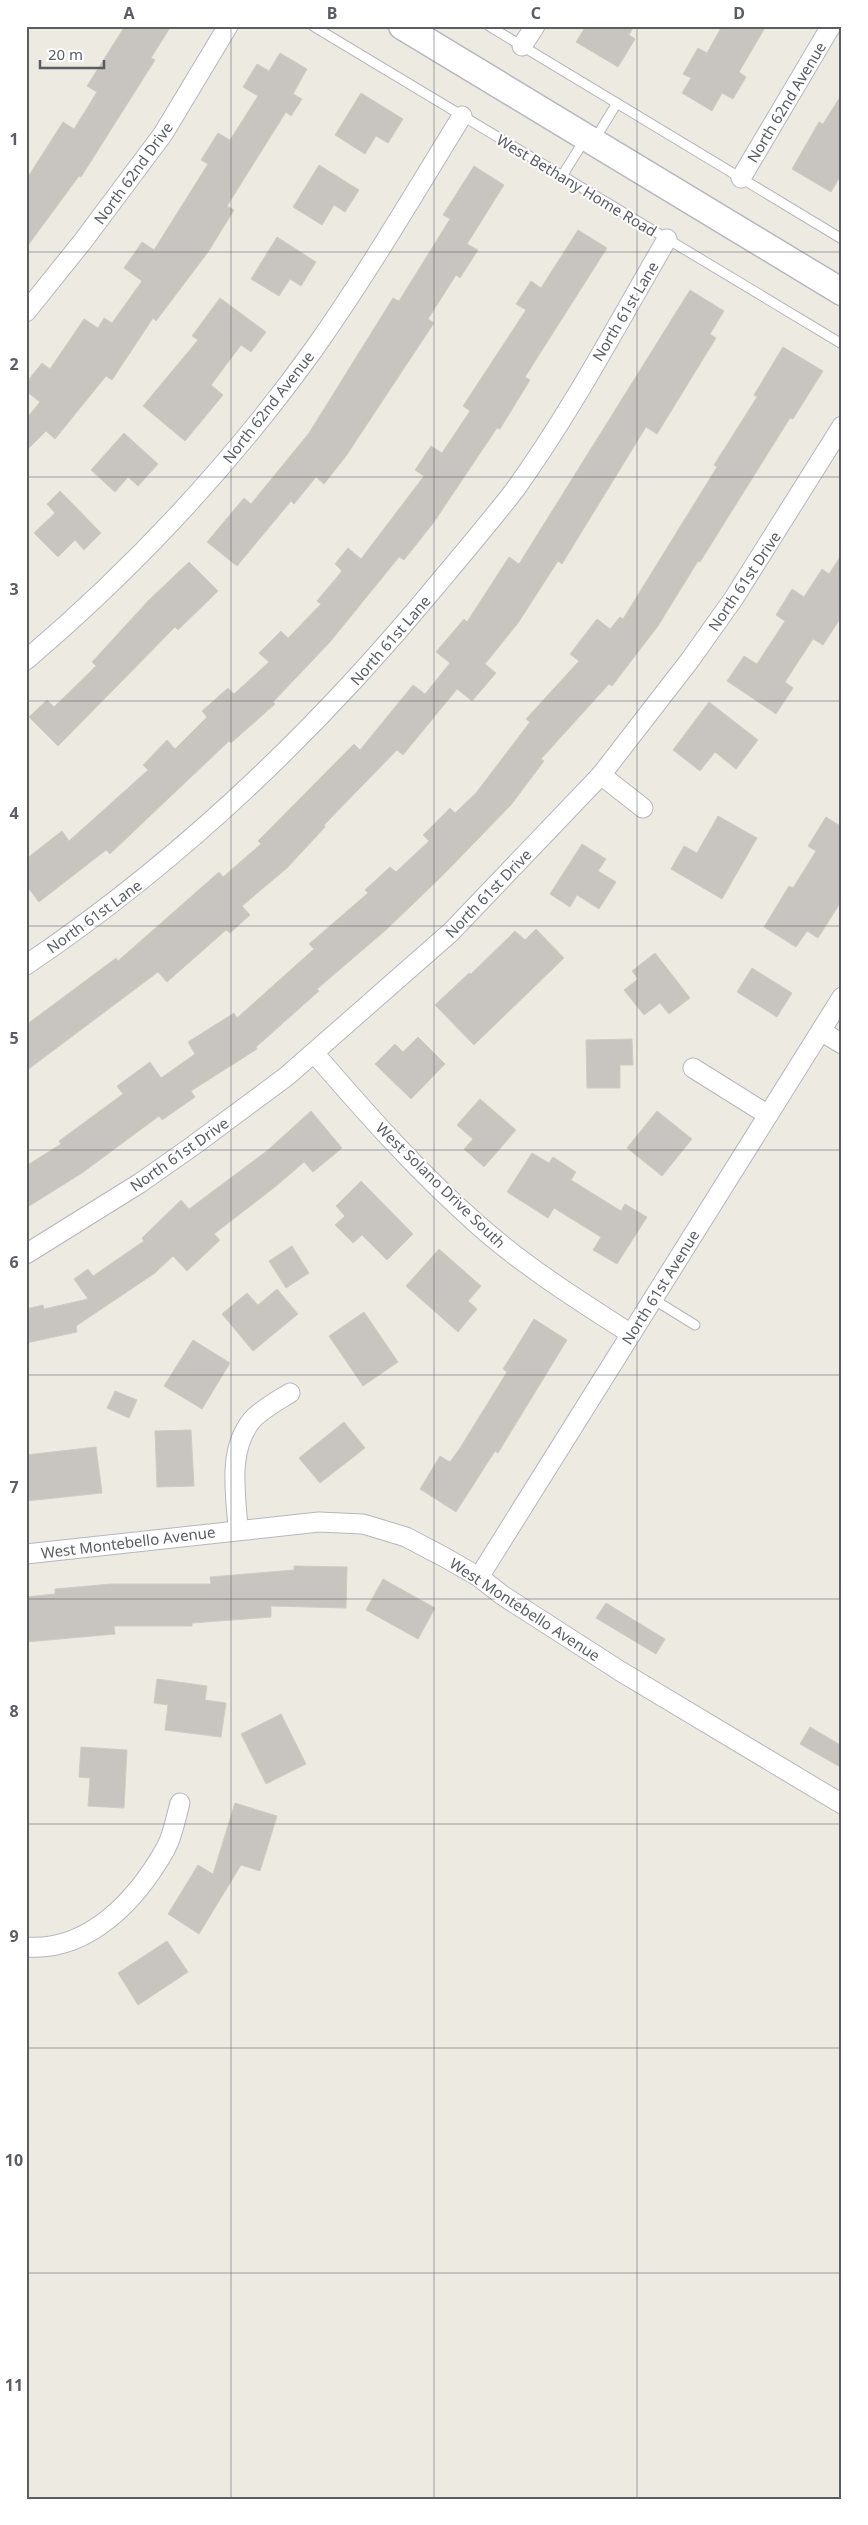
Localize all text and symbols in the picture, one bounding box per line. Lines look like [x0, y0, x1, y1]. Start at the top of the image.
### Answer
text: A [123, 2, 135, 24]
text: B [327, 2, 337, 24]
text: C [531, 2, 541, 24]
text: D [733, 2, 745, 24]
scale bar [40, 38, 104, 70]
street label: North 62nd Avenue [742, 38, 830, 166]
text: 20 m [48, 44, 83, 64]
street label: North 62nd Drive [89, 118, 177, 228]
text: 1 [9, 128, 19, 150]
street label: West Bethany Home Road [493, 129, 661, 241]
street label: North 61st Lane [587, 257, 663, 365]
street label: North 62nd Avenue [218, 347, 318, 467]
text: 2 [9, 353, 19, 375]
street label: North 61st Drive [703, 527, 785, 635]
text: 3 [9, 578, 19, 600]
street label: North 61st Lane [345, 591, 435, 689]
text: 4 [9, 802, 19, 824]
street label: North 61st Drive [441, 844, 535, 942]
street label: North 61st Lane [42, 875, 146, 957]
text: 5 [9, 1027, 19, 1049]
street label: North 61st Drive [126, 1113, 232, 1195]
street label: West Solano Drive South [372, 1118, 510, 1252]
street label: North 61st Avenue [617, 1226, 703, 1348]
text: 6 [9, 1251, 19, 1273]
text: 7 [9, 1476, 19, 1498]
street label: West Montebello Avenue [40, 1521, 216, 1563]
street label: West Montebello Avenue [446, 1553, 604, 1665]
text: 8 [9, 1700, 19, 1722]
text: 9 [9, 1925, 19, 1947]
text: 10 [5, 2149, 23, 2171]
text: 11 [5, 2374, 23, 2396]

